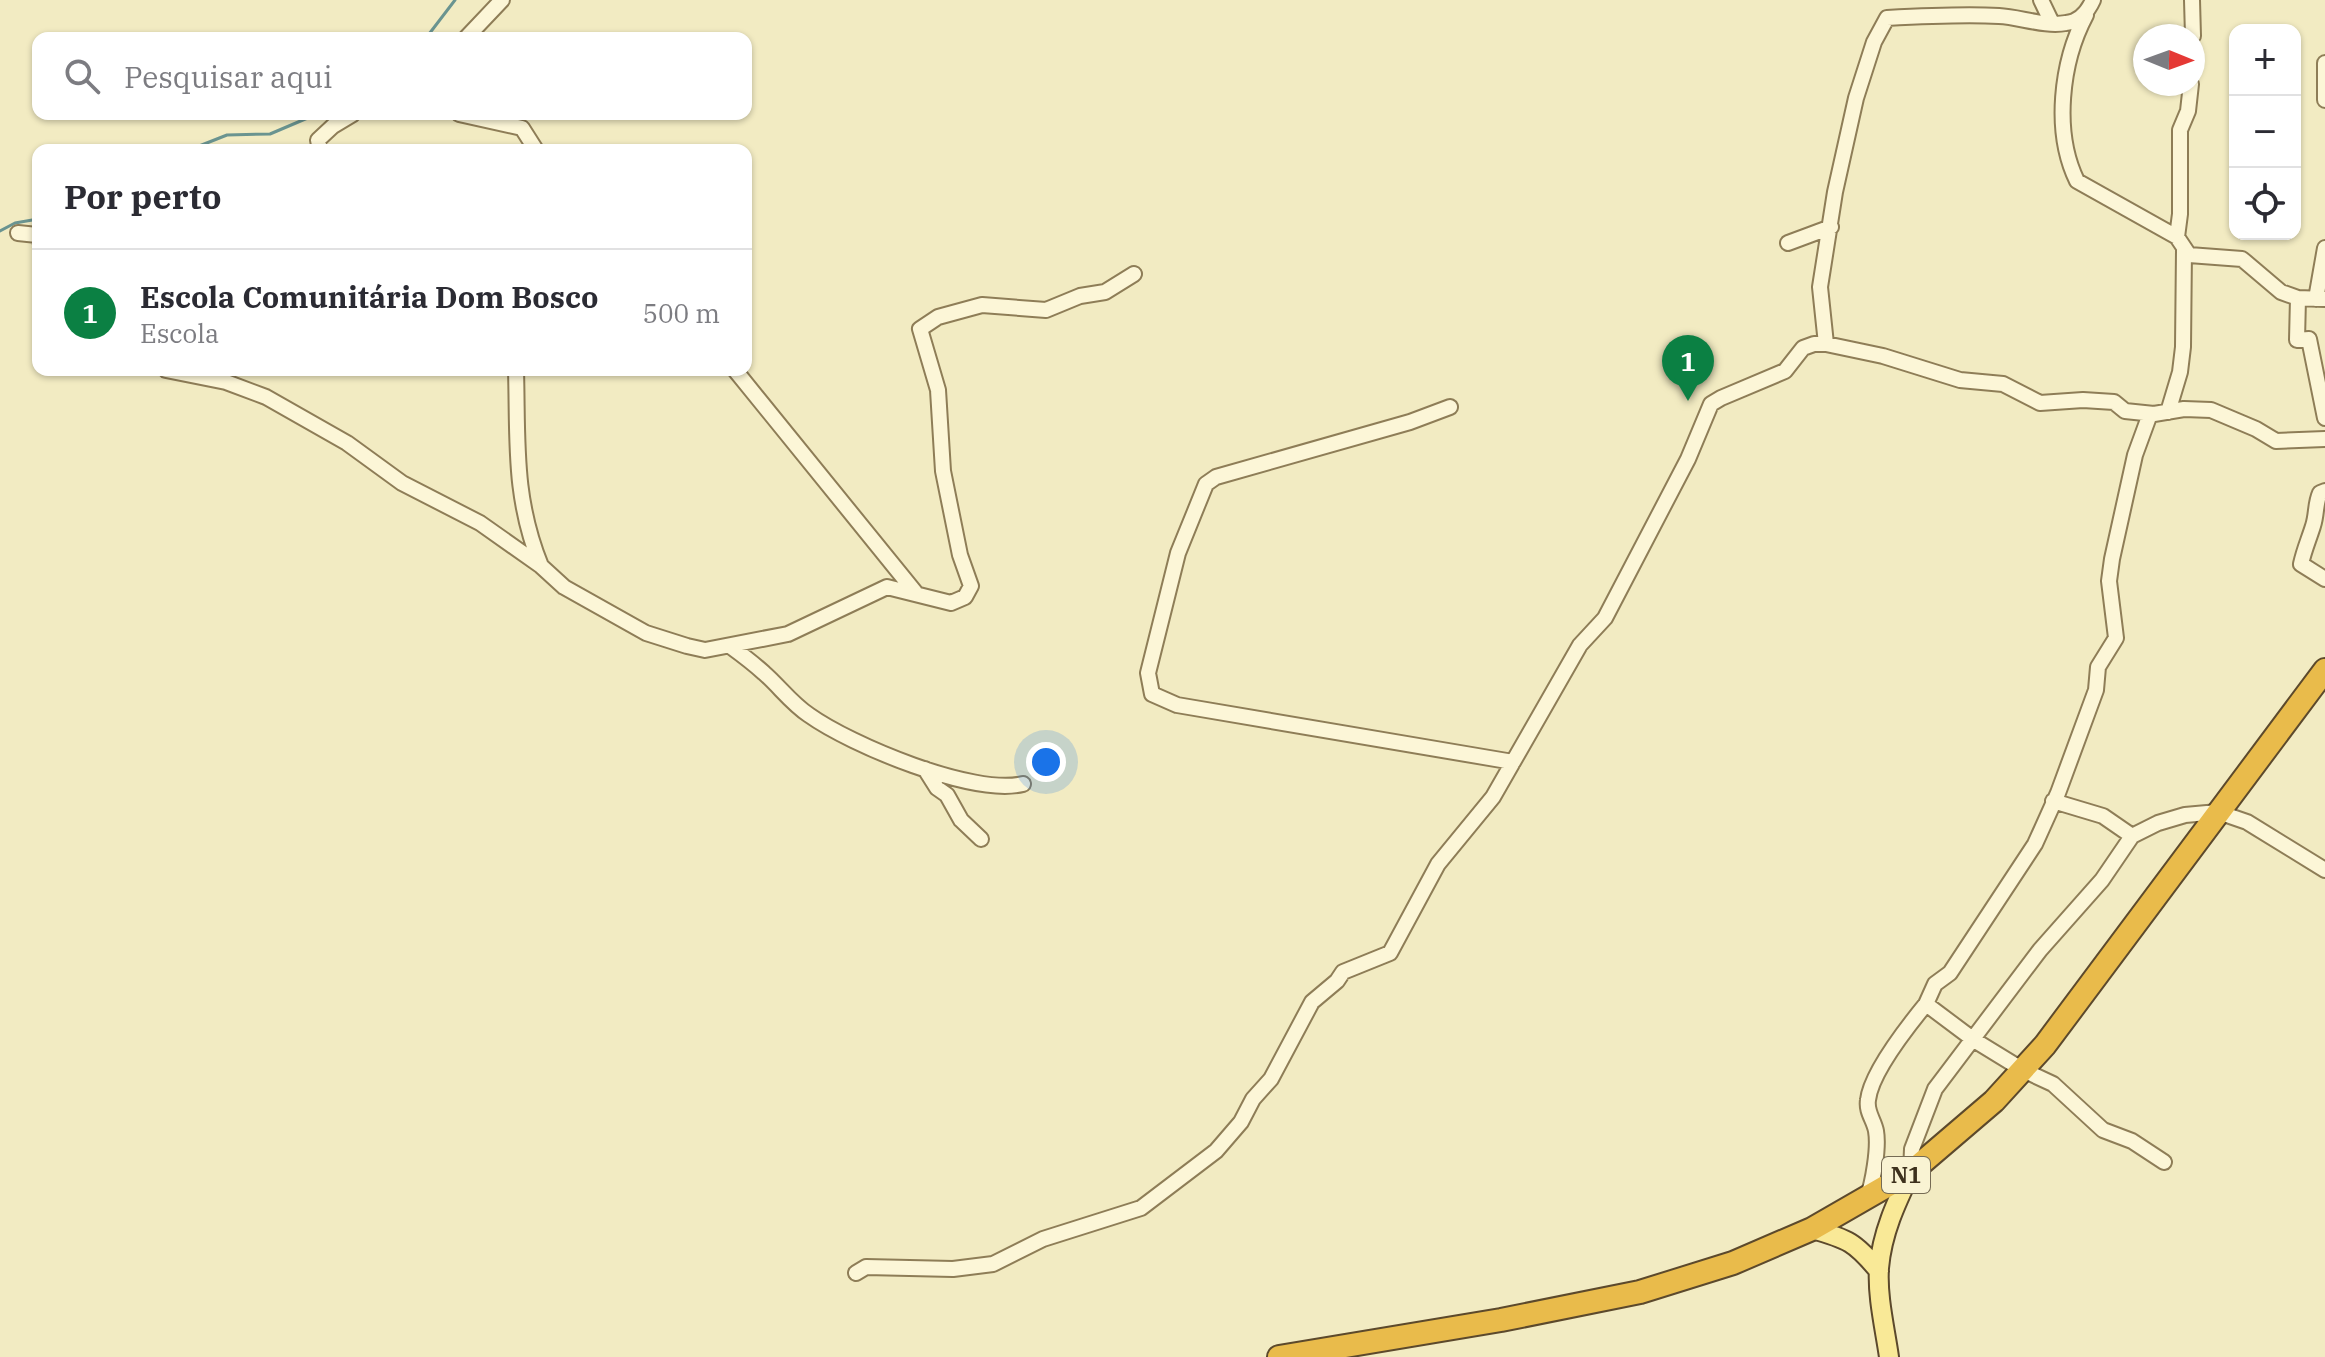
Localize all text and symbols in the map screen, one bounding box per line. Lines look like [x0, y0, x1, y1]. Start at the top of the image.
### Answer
north arrow [2133, 24, 2205, 96]
map controls [2229, 24, 2301, 240]
button: + [2229, 24, 2301, 96]
search box [32, 32, 752, 120]
icon: search [60, 54, 104, 98]
text: Pesquisar aqui [124, 57, 332, 96]
button: − [2229, 96, 2301, 168]
button: locate [2229, 168, 2301, 240]
text: Por perto [64, 174, 221, 218]
text: Escola Comunitária Dom Bosco [140, 277, 598, 316]
text: 1 [82, 296, 98, 330]
text: 500 m [642, 296, 720, 330]
text: Escola [140, 316, 219, 350]
pin: 1 [1662, 335, 1714, 401]
your location [1026, 742, 1066, 782]
road number: N1 [1882, 1157, 1930, 1193]

